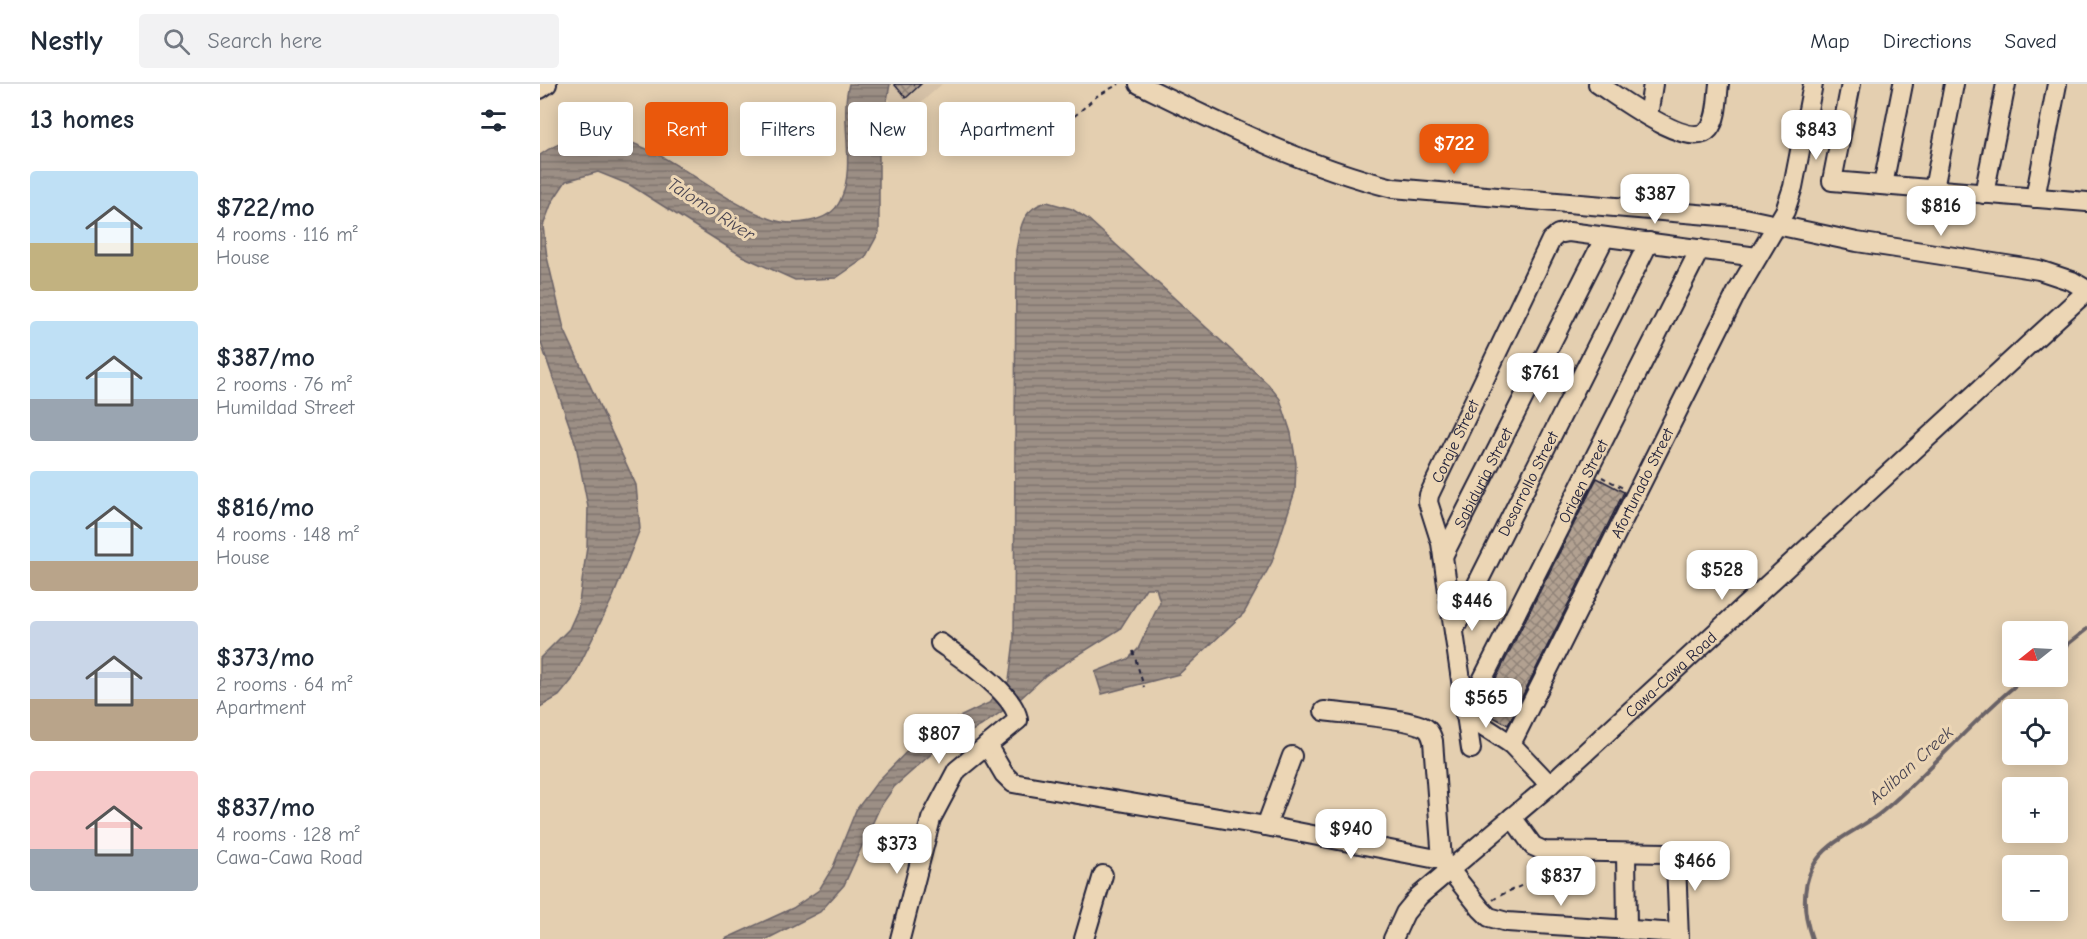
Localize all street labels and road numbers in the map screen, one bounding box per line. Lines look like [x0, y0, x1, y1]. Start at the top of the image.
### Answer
street label: Coraje Street [1428, 397, 1483, 486]
street label: Sabiduria Street [1451, 425, 1517, 531]
street label: Afortunado Street [1607, 425, 1678, 541]
street label: Desarrollo Street [1495, 428, 1563, 539]
street label: Origen Street [1555, 436, 1612, 526]
street label: Cawa-Cawa Road [1622, 628, 1720, 721]

